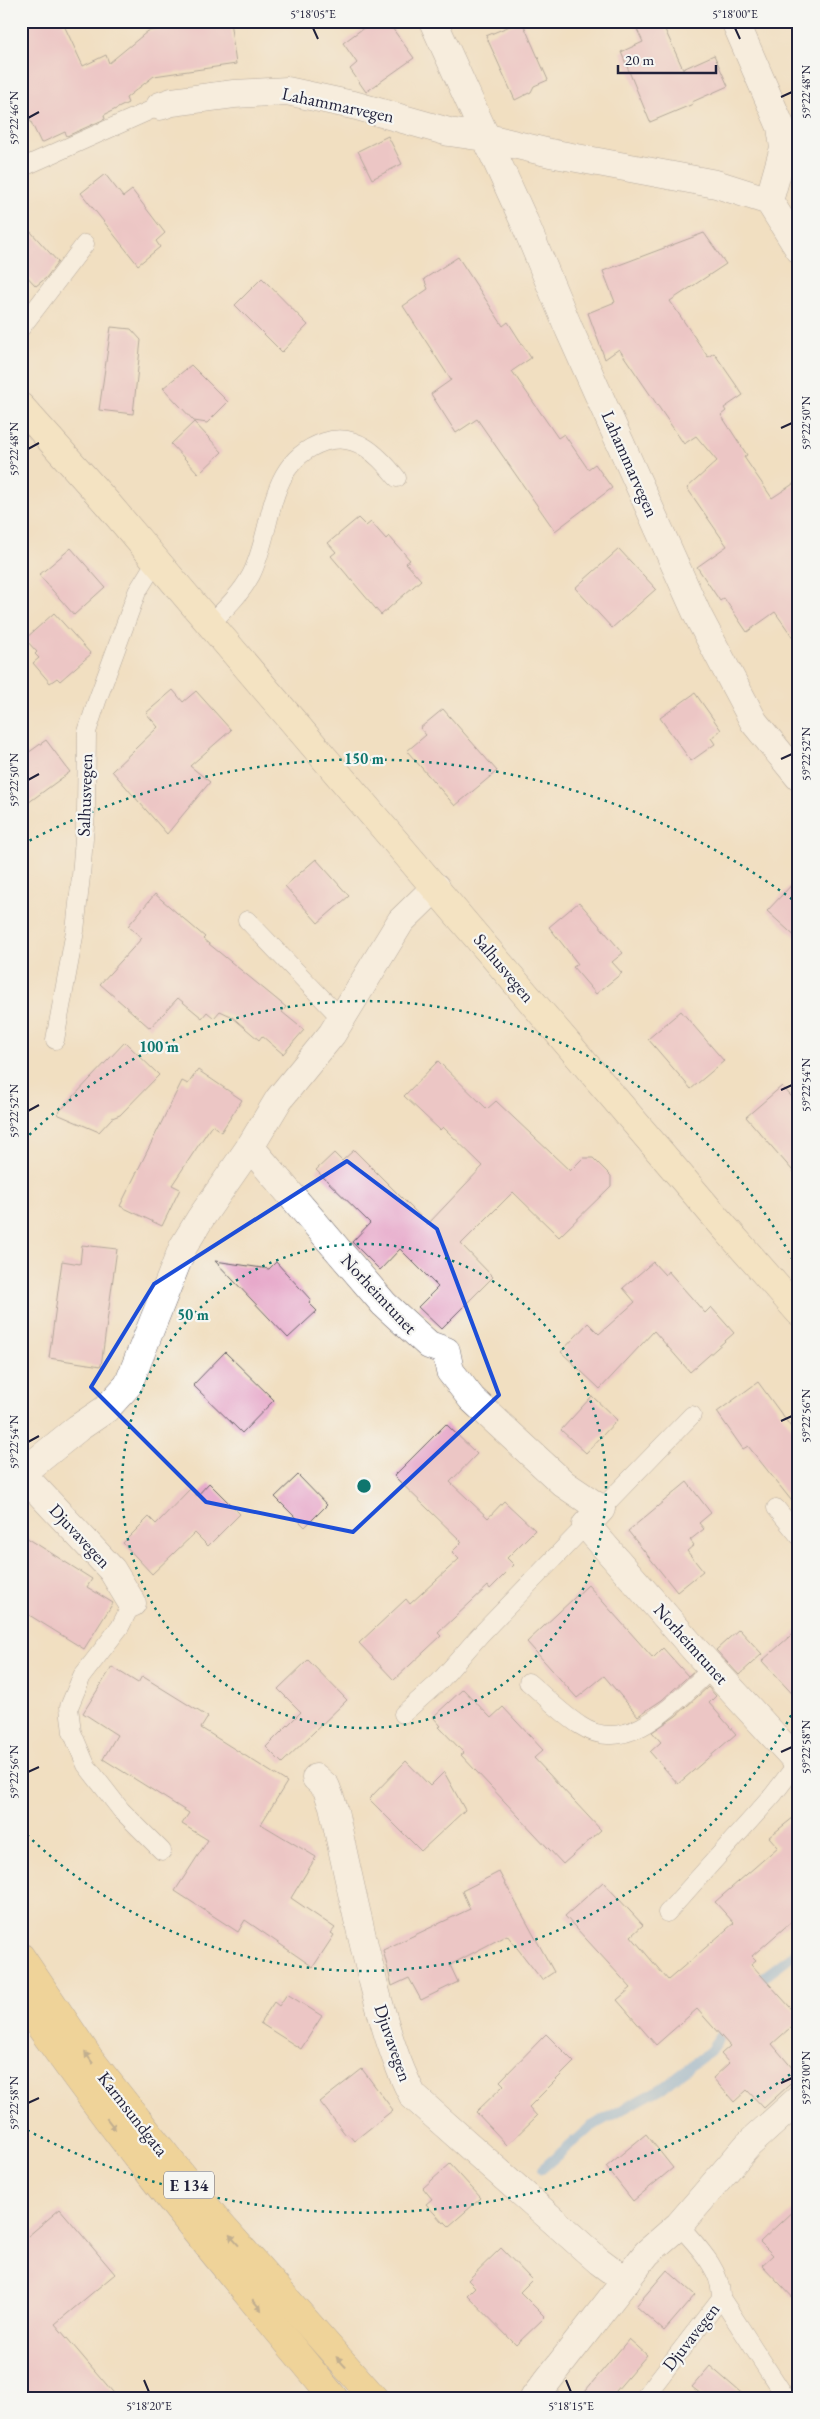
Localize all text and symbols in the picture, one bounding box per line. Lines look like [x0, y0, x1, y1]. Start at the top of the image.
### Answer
text: 5°18'05"E [290, 6, 336, 22]
text: 5°18'00"E [712, 6, 758, 22]
scale bar [618, 42, 715, 74]
text: 20 m [625, 50, 654, 69]
text: 59°22'48"N [798, 65, 814, 119]
street label: Lahammarvegen [280, 81, 397, 128]
text: 59°22'46"N [6, 91, 22, 145]
text: 59°22'50"N [798, 396, 814, 450]
street label: Lahammarvegen [597, 407, 664, 521]
text: 59°22'48"N [6, 422, 22, 476]
text: 59°22'52"N [798, 727, 814, 781]
text: 150 m [344, 749, 384, 768]
street label: Salhusvegen [72, 752, 97, 837]
text: 59°22'50"N [6, 753, 22, 807]
street label: Salhusvegen [469, 928, 540, 1007]
text: 100 m [139, 1037, 179, 1056]
text: 59°22'54"N [798, 1058, 814, 1112]
text: 59°22'52"N [6, 1084, 22, 1138]
street label: Norheimtunet [336, 1249, 423, 1339]
text: 50 m [177, 1305, 209, 1324]
text: 59°22'56"N [798, 1389, 814, 1443]
text: 59°22'54"N [6, 1415, 22, 1469]
centre of rings [355, 1477, 373, 1495]
street label: Djuvavegen [45, 1498, 117, 1573]
street label: Norheimtunet [649, 1598, 734, 1689]
text: 59°22'58"N [798, 1720, 814, 1774]
text: 59°22'56"N [6, 1745, 22, 1799]
street label: Djuvavegen [370, 2001, 418, 2085]
one-way arrow [84, 2051, 94, 2065]
text: 59°23'00"N [798, 2051, 814, 2105]
street label: Karmsundgata [93, 2067, 174, 2161]
text: 59°22'58"N [6, 2076, 22, 2130]
one-way arrow [106, 2117, 117, 2130]
road number: E 134 [164, 2172, 214, 2198]
one-way arrow [229, 2234, 240, 2246]
street label: Djuvavegen [657, 2298, 725, 2375]
one-way arrow [251, 2299, 262, 2311]
one-way arrow [336, 2355, 347, 2368]
text: 5°18'20"E [126, 2398, 172, 2414]
text: 5°18'15"E [548, 2398, 594, 2414]

